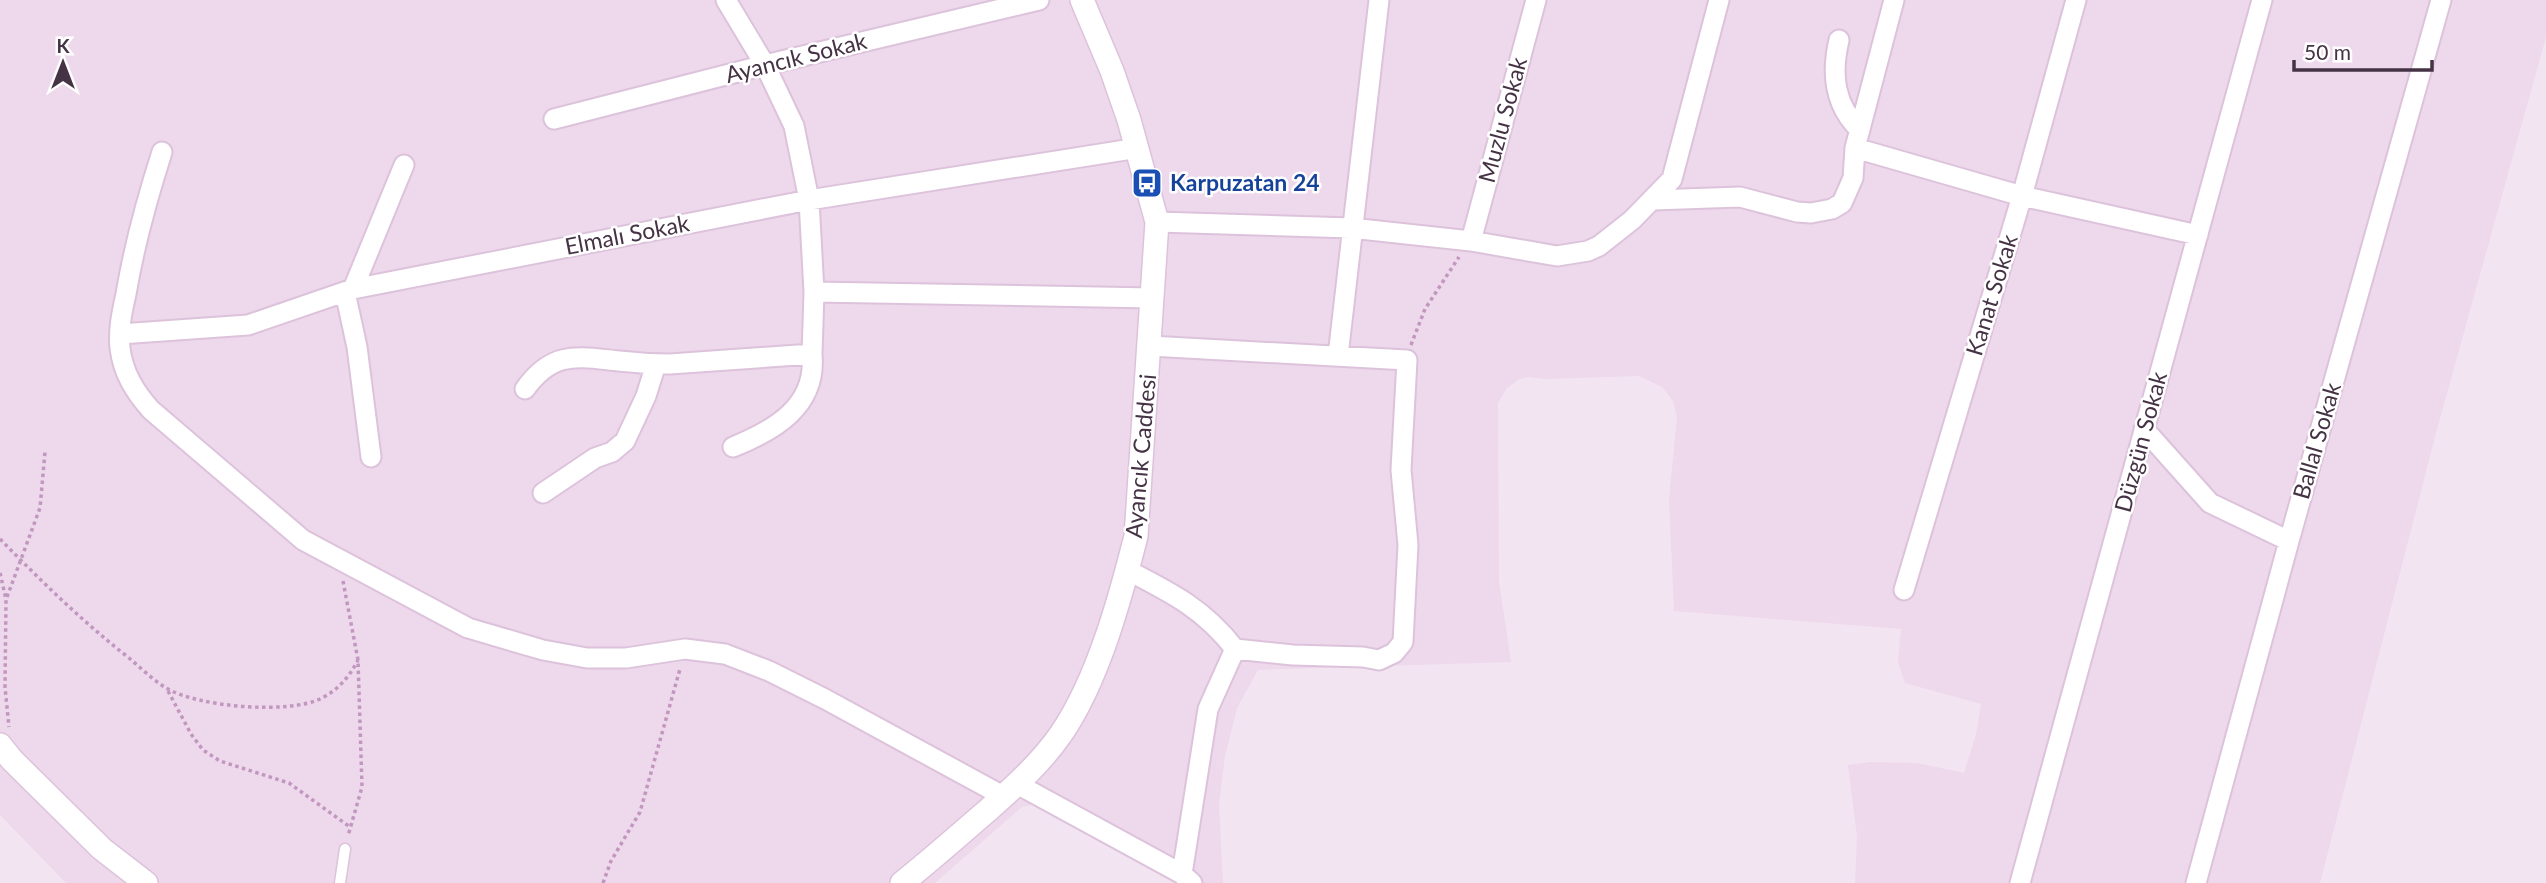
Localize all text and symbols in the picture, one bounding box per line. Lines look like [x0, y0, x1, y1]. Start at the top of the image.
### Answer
street label: Ayancık Sokak [722, 26, 870, 88]
north arrow [28, 28, 98, 98]
scale bar [2294, 28, 2432, 72]
text: K [56, 34, 70, 57]
text: 50 m [2304, 39, 2351, 64]
street label: Muzlu Sokak [1472, 54, 1532, 186]
bus stop icon: Karpuzatan 24 [1130, 166, 1164, 200]
place label: Karpuzatan 24 [1170, 168, 1320, 196]
street label: Elmalı Sokak [562, 208, 692, 260]
street label: Kanat Sokak [1959, 231, 2023, 359]
street label: Düzgün Sokak [2108, 368, 2172, 515]
street label: Ayancık Caddesi [1119, 373, 1161, 539]
street label: Ballal Sokak [2286, 379, 2346, 502]

